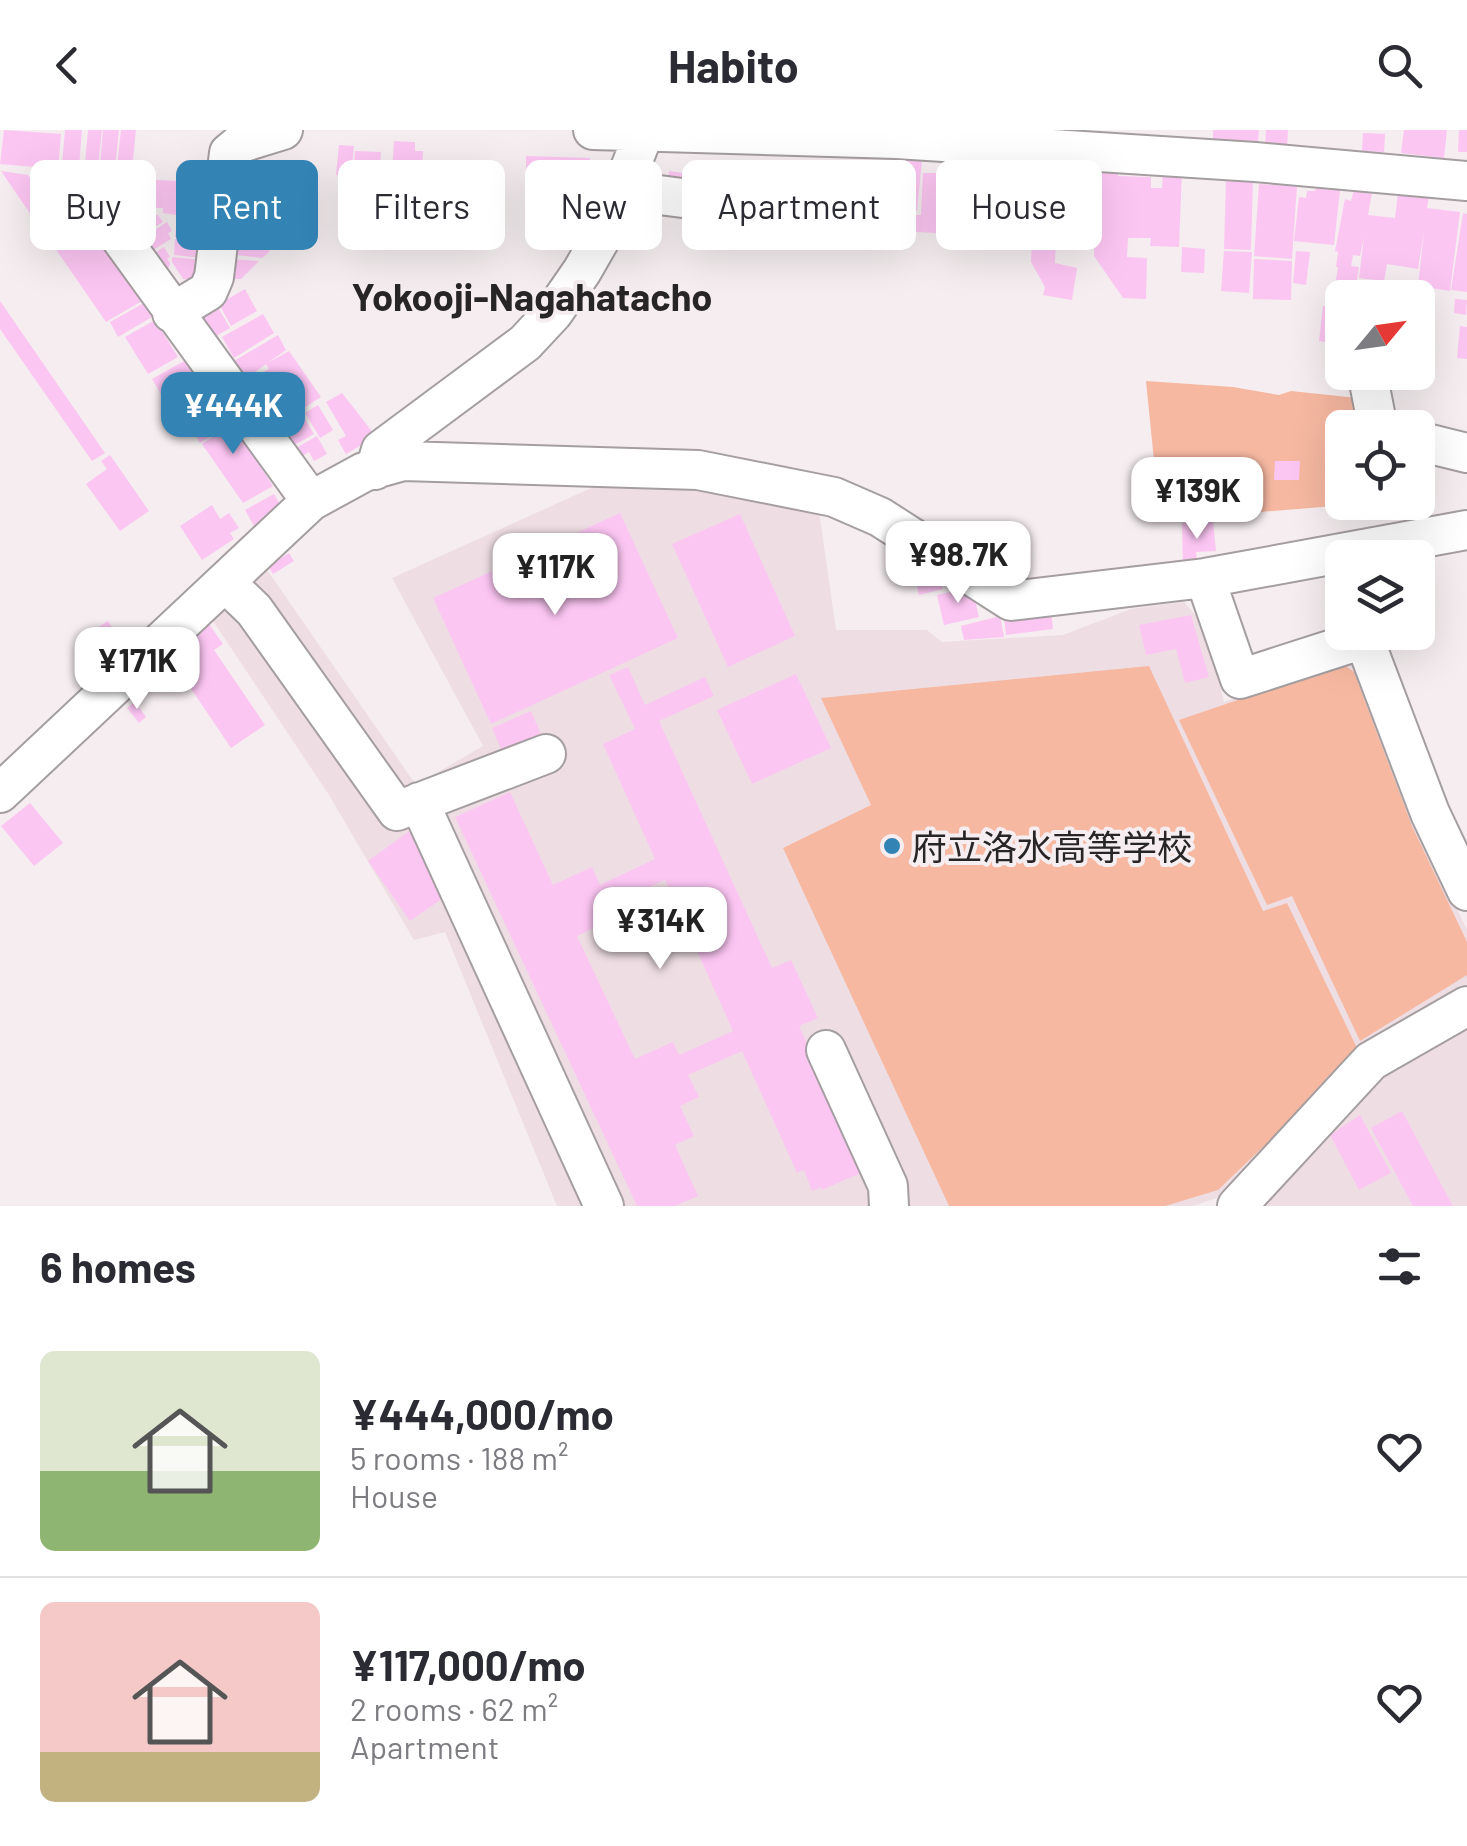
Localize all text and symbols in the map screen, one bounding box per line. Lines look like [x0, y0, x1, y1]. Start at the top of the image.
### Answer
icon: back [40, 38, 95, 93]
text: Habito [668, 38, 799, 92]
icon: search [1372, 38, 1427, 93]
chip: Buy [30, 160, 156, 250]
chip: Rent [176, 160, 318, 250]
chip: Filters [338, 160, 505, 250]
chip: New [525, 160, 662, 250]
chip: Apartment [682, 160, 916, 250]
chip: House [936, 160, 1102, 250]
district label: Yokooji-Nagahatacho [351, 273, 713, 319]
north arrow [1325, 280, 1435, 390]
map controls [1325, 280, 1435, 650]
pin: ¥444K [163, 372, 303, 457]
text: ¥444K [183, 385, 283, 423]
button: locate [1325, 410, 1435, 520]
pin: ¥139K [1127, 457, 1267, 542]
text: ¥139K [1153, 470, 1241, 508]
pin: ¥98.7K [877, 521, 1039, 606]
pin: ¥117K [485, 533, 625, 618]
text: ¥98.7K [908, 534, 1008, 572]
button: layers [1325, 540, 1435, 650]
text: ¥117K [515, 546, 595, 584]
pin: ¥171K [67, 627, 207, 712]
text: ¥171K [97, 640, 177, 678]
place label: 府立洛水高等学校 [912, 825, 1192, 867]
marker: 府立洛水高等学校 [881, 835, 903, 857]
pin: ¥314K [590, 887, 730, 972]
text: ¥314K [615, 900, 705, 938]
icon: filters [1372, 1239, 1427, 1294]
text: 6 homes [40, 1241, 196, 1291]
text: ¥444,000/mo [350, 1388, 614, 1438]
icon: home [120, 1391, 240, 1511]
icon: heart [1372, 1424, 1427, 1479]
text: 5 rooms · 188 m² [350, 1438, 568, 1476]
text: House [350, 1476, 438, 1514]
text: ¥117,000/mo [350, 1639, 586, 1689]
icon: home [120, 1642, 240, 1762]
icon: heart [1372, 1675, 1427, 1730]
text: 2 rooms · 62 m² [350, 1689, 558, 1727]
text: Apartment [350, 1727, 499, 1765]

